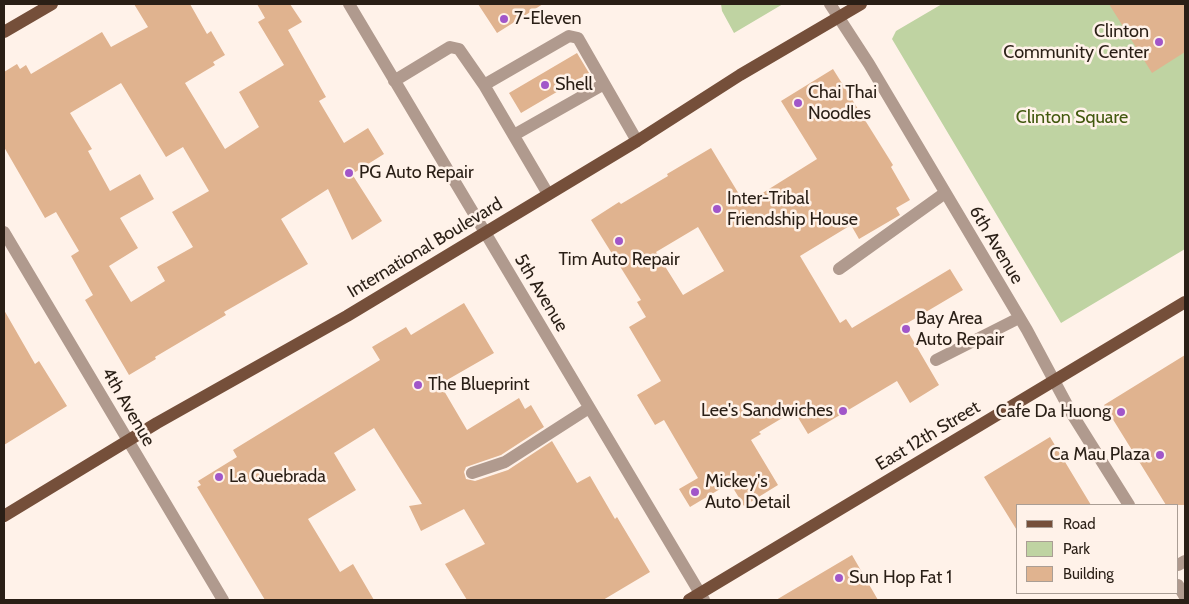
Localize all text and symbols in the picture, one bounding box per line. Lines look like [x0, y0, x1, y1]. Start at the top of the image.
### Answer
place label: 7-Eleven [514, 8, 582, 30]
marker: 7-Eleven [498, 13, 510, 25]
place label: Clinton Community Center [1003, 21, 1149, 64]
marker: Clinton Community Center [1153, 36, 1165, 48]
place label: Shell [555, 74, 593, 96]
marker: Shell [539, 79, 551, 91]
place label: Chai Thai Noodles [808, 82, 877, 125]
marker: Chai Thai Noodles [792, 97, 804, 109]
park label: Clinton Square [1016, 107, 1128, 129]
place label: PG Auto Repair [359, 162, 474, 184]
marker: PG Auto Repair [343, 167, 355, 179]
place label: Inter-Tribal Friendship House [727, 188, 858, 230]
street label: International Boulevard [344, 193, 506, 303]
street label: 6th Avenue [964, 202, 1028, 288]
marker: Inter-Tribal Friendship House [711, 203, 723, 215]
marker: Tim Auto Repair [613, 235, 625, 247]
place label: Tim Auto Repair [558, 249, 680, 271]
street label: 5th Avenue [509, 250, 573, 336]
place label: Bay Area Auto Repair [916, 308, 1004, 350]
marker: Bay Area Auto Repair [900, 323, 912, 335]
street label: 4th Avenue [97, 364, 159, 450]
place label: The Blueprint [428, 374, 530, 396]
marker: The Blueprint [412, 379, 424, 391]
street label: East 12th Street [872, 396, 984, 476]
place label: Lee's Sandwiches [701, 400, 833, 422]
place label: Cafe Da Huong [996, 401, 1111, 423]
marker: Lee's Sandwiches [837, 405, 849, 417]
marker: Cafe Da Huong [1115, 406, 1127, 418]
place label: Ca Mau Plaza [1049, 444, 1150, 466]
marker: Ca Mau Plaza [1154, 449, 1166, 461]
place label: La Quebrada [229, 466, 326, 488]
marker: La Quebrada [213, 471, 225, 483]
place label: Mickey's Auto Detail [705, 471, 790, 514]
marker: Mickey's Auto Detail [689, 486, 701, 498]
legend [1016, 504, 1179, 594]
text: Road [1063, 515, 1096, 533]
text: Park [1063, 540, 1090, 558]
text: Building [1063, 565, 1114, 583]
place label: Sun Hop Fat 1 [849, 567, 952, 589]
marker: Sun Hop Fat 1 [833, 572, 845, 584]

